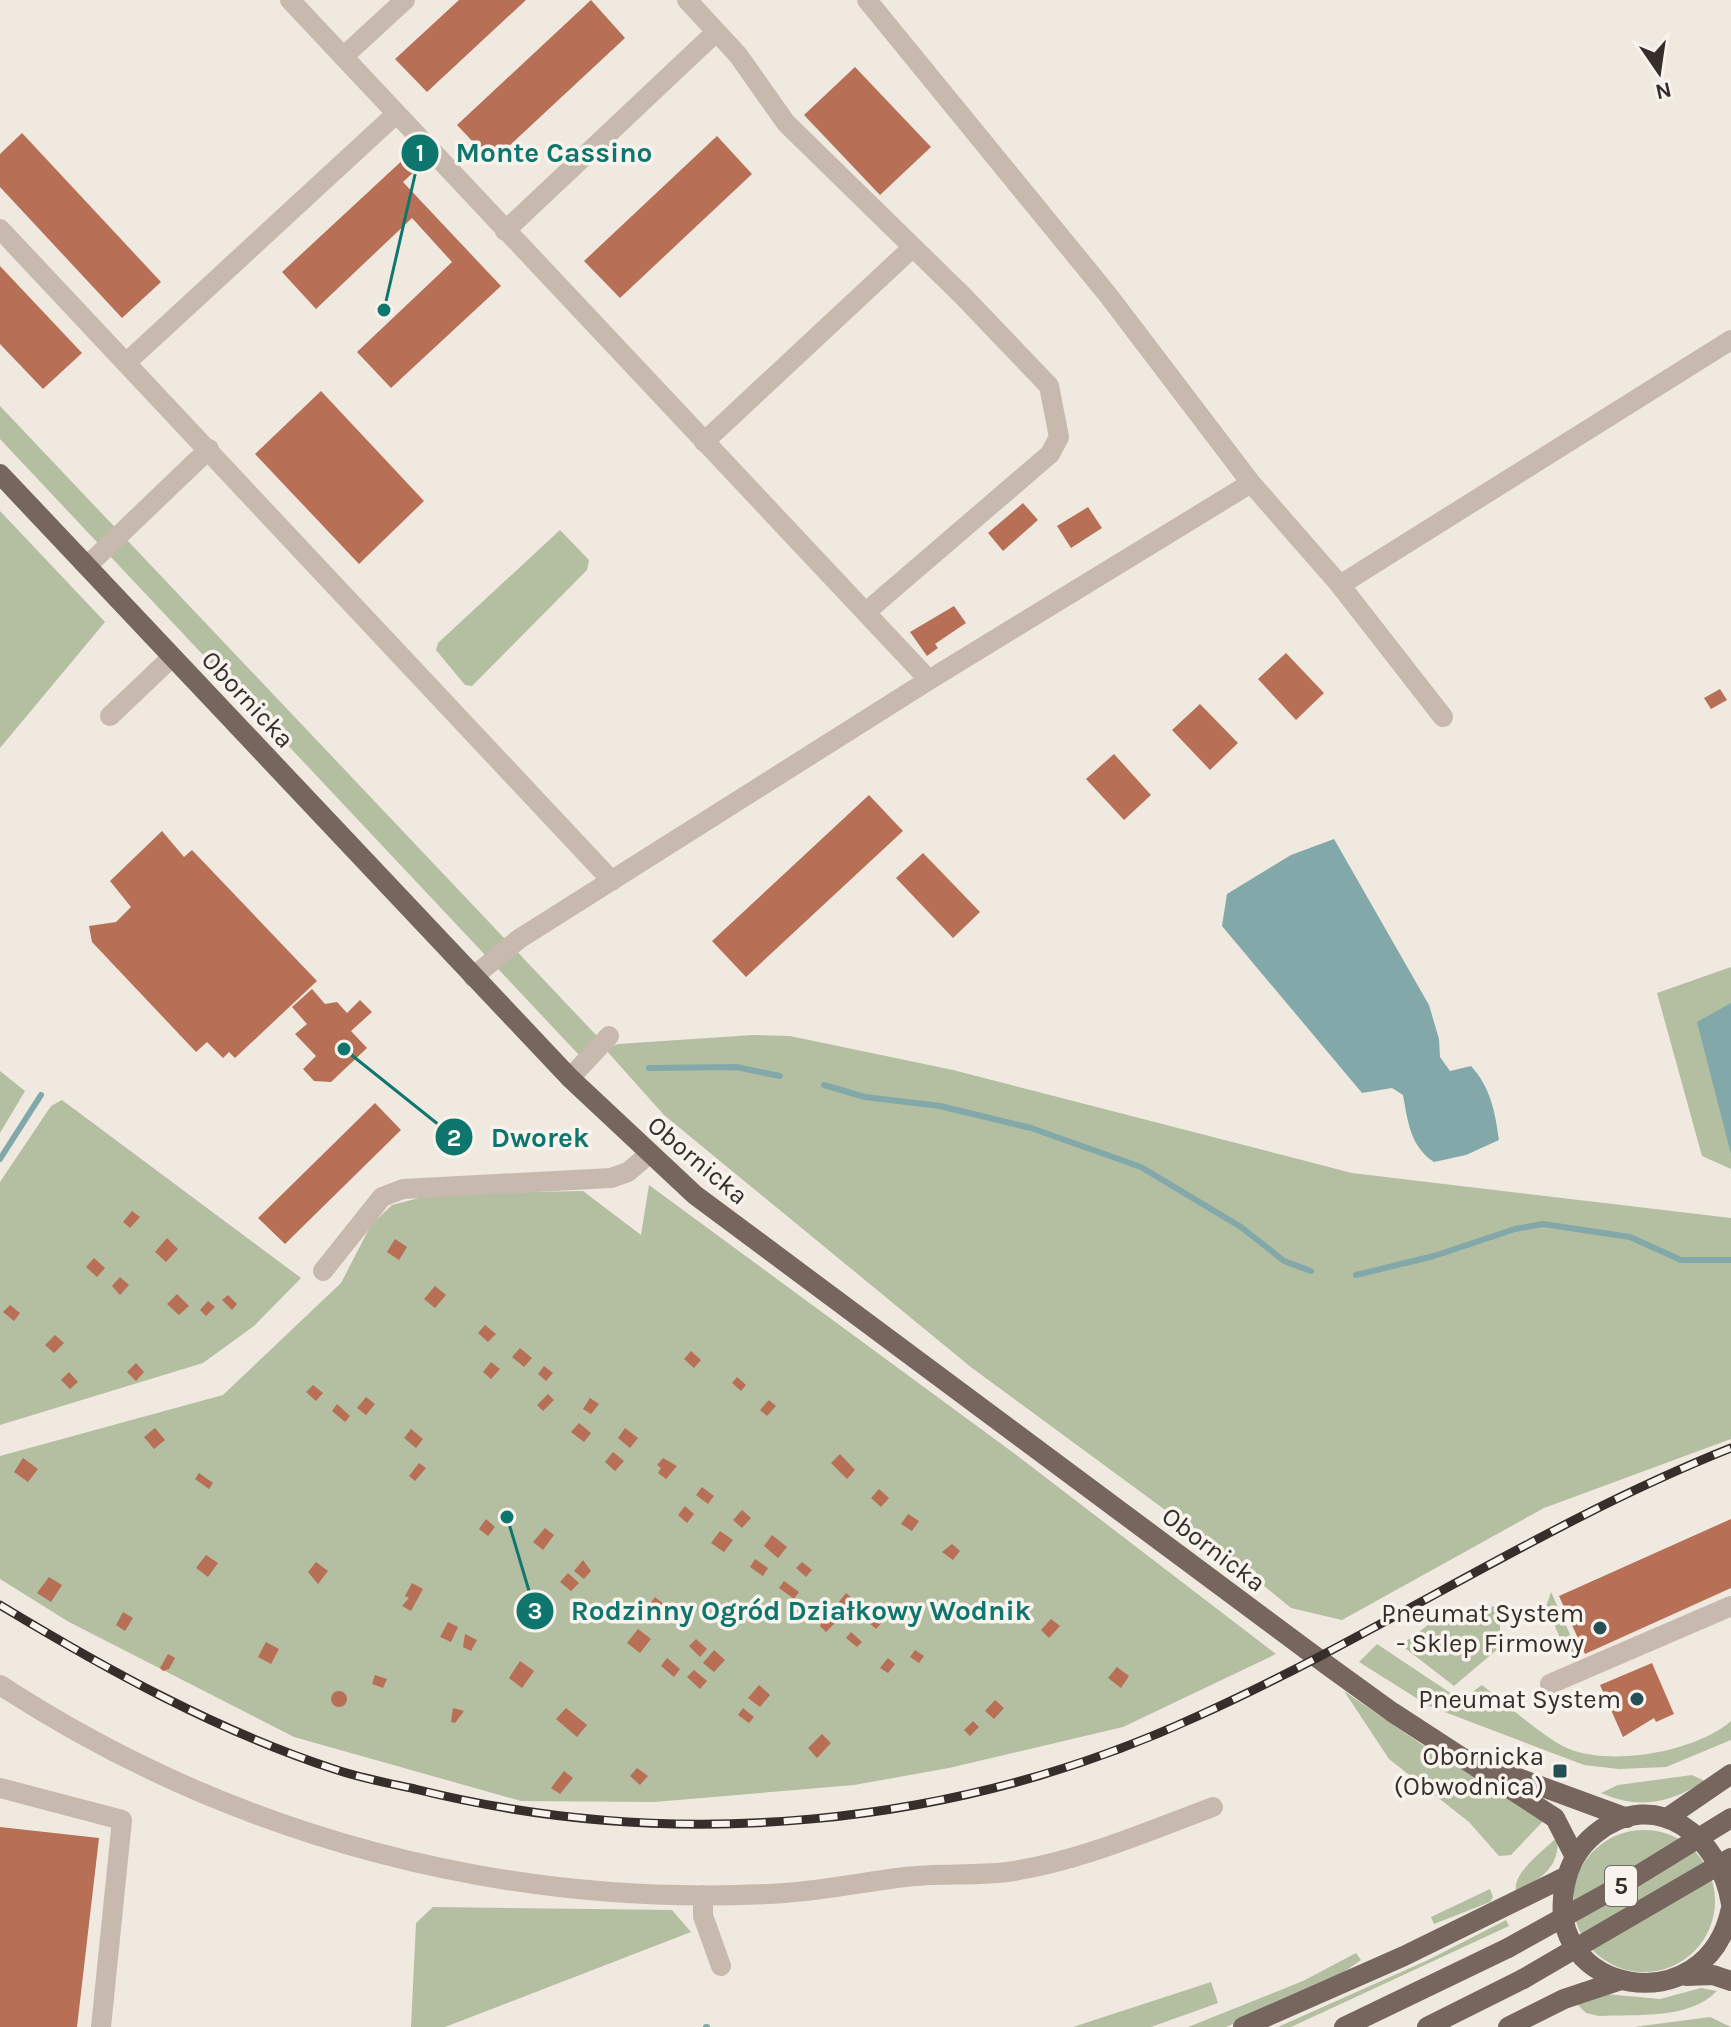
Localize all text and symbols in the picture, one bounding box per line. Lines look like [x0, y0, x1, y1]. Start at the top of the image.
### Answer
north arrow [1619, 32, 1699, 112]
text: N [1653, 76, 1674, 105]
callout: Monte Cassino [400, 127, 669, 179]
text: Monte Cassino [456, 136, 652, 169]
text: 1 [416, 139, 424, 167]
street label: Obornicka [195, 644, 300, 754]
street label: Obornicka [641, 1109, 754, 1211]
callout: Dworek [434, 1111, 605, 1163]
text: Dworek [491, 1121, 590, 1154]
text: 2 [447, 1124, 461, 1152]
street label: Obornicka [1156, 1500, 1272, 1598]
callout: Rodzinny Ogród Działkowy Wodnik [515, 1585, 1047, 1637]
text: Rodzinny Ogród Działkowy Wodnik [571, 1594, 1032, 1627]
text: 3 [528, 1597, 542, 1625]
place label: Pneumat System - Sklep Firmowy [1381, 1598, 1584, 1659]
marker: Pneumat System - Sklep Firmowy [1591, 1619, 1609, 1637]
place label: Pneumat System [1418, 1684, 1621, 1715]
marker: Pneumat System [1628, 1690, 1646, 1708]
place label: Obornicka (Obwodnica) [1394, 1741, 1544, 1802]
marker: Obornicka (Obwodnica) [1551, 1762, 1569, 1780]
road number: 5 [1605, 1866, 1637, 1906]

